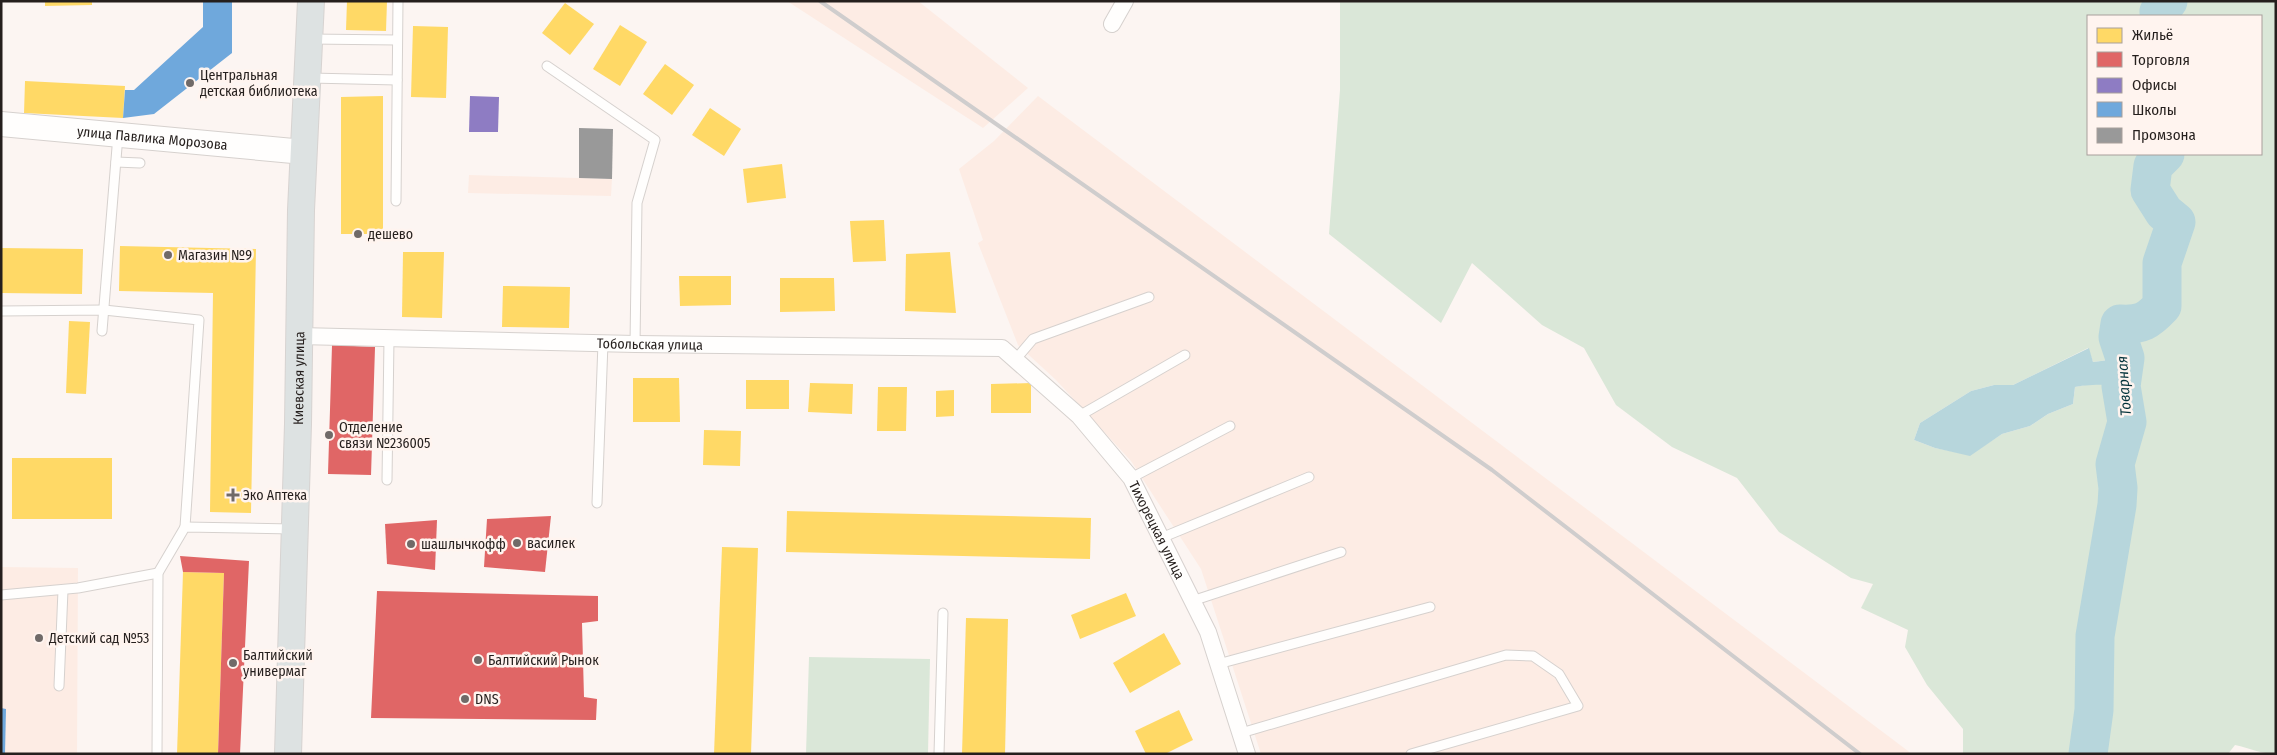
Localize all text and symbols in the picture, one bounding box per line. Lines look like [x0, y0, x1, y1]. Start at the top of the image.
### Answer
legend [2087, 15, 2262, 155]
text: Жильё [2132, 26, 2173, 44]
text: Торговля [2132, 51, 2190, 69]
place label: Центральная детская библиотека [200, 67, 318, 100]
text: Офисы [2132, 76, 2177, 94]
marker: Центральная детская библиотека [184, 77, 196, 89]
text: Школы [2132, 101, 2177, 119]
street label: улица Павлика Морозова [76, 123, 228, 154]
text: Промзона [2132, 126, 2196, 144]
place label: дешево [368, 226, 413, 243]
marker: дешево [352, 228, 364, 240]
place label: Магазин №9 [178, 247, 252, 264]
marker: Магазин №9 [162, 249, 174, 261]
street label: Киевская улица [290, 331, 308, 425]
street label: Тобольская улица [597, 335, 703, 354]
water label: Товарная [2113, 355, 2135, 417]
place label: Отделение связи №236005 [339, 419, 430, 452]
marker: Отделение связи №236005 [323, 429, 335, 441]
street label: Тихорецкая улица [1125, 478, 1188, 582]
place label: Эко Аптека [243, 487, 307, 504]
marker: Эко Аптека [227, 489, 239, 501]
place label: василек [527, 535, 575, 552]
place label: шашлычкофф [421, 536, 506, 553]
marker: василек [511, 537, 523, 549]
marker: шашлычкофф [405, 538, 417, 550]
place label: Детский сад №53 [48, 630, 149, 647]
marker: Детский сад №53 [33, 632, 45, 644]
place label: Балтийский универмаг [243, 647, 313, 680]
place label: Балтийский Рынок [488, 652, 599, 669]
marker: Балтийский Рынок [472, 654, 484, 666]
marker: Балтийский универмаг [227, 657, 239, 669]
place label: DNS [475, 691, 499, 708]
marker: DNS [459, 693, 471, 705]

